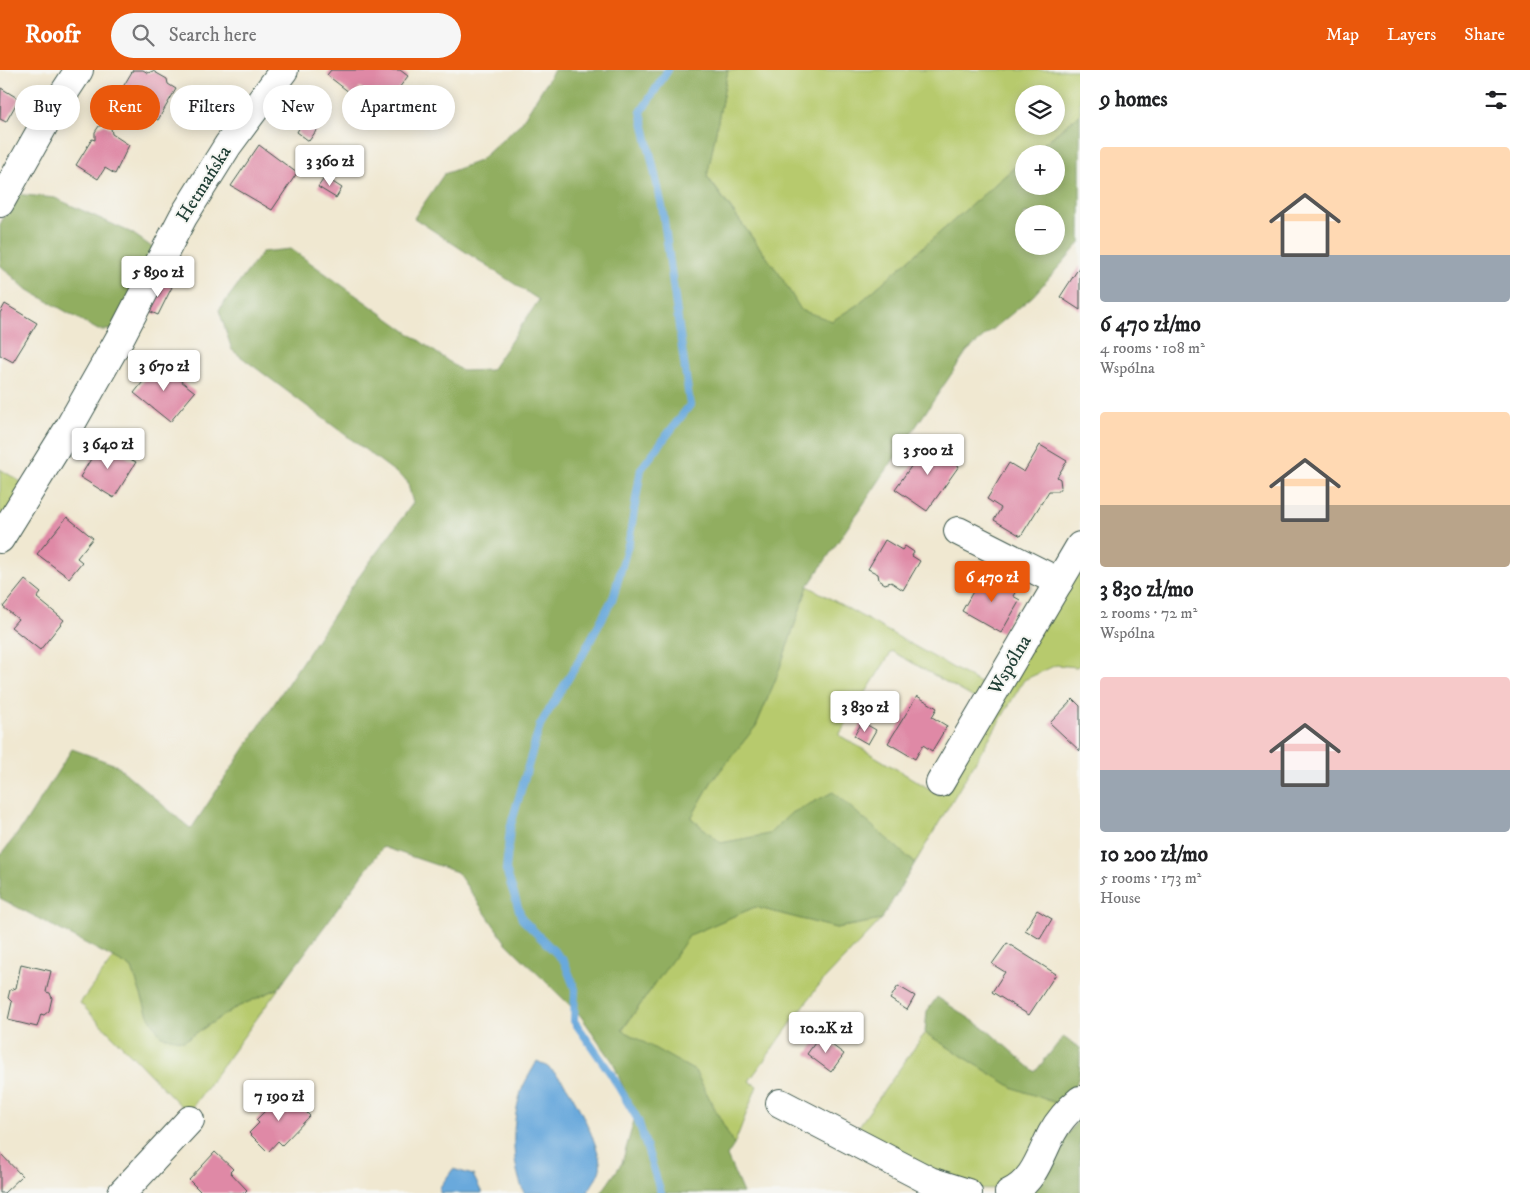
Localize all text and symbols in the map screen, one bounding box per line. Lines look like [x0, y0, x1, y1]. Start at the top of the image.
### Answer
search box [111, 13, 461, 58]
text: Roofr [25, 20, 81, 50]
icon: search [129, 21, 157, 49]
text: Search here [169, 24, 257, 47]
text: Map [1326, 24, 1359, 46]
text: Layers [1387, 24, 1436, 46]
text: Share [1464, 24, 1505, 46]
chip: Buy [15, 85, 80, 130]
chip: Rent [90, 85, 160, 130]
chip: Filters [170, 85, 253, 130]
chip: New [263, 85, 332, 130]
chip: Apartment [342, 85, 455, 130]
map controls [1015, 85, 1065, 255]
button: layers [1015, 85, 1065, 135]
icon: filters [1482, 86, 1510, 114]
text: 9 homes [1100, 87, 1168, 113]
street label: Hetmańska [172, 142, 236, 226]
pin: 3 360 zł [278, 144, 382, 187]
button: + [1015, 145, 1065, 195]
text: 3 360 zł [306, 151, 354, 171]
icon: home [1260, 180, 1350, 270]
button: − [1015, 205, 1065, 255]
pin: 5 890 zł [106, 256, 210, 298]
text: 5 890 zł [132, 262, 184, 282]
text: 6 470 zł/mo [1100, 312, 1201, 338]
text: 4 rooms · 108 m² [1100, 338, 1205, 358]
pin: 3 670 zł [112, 350, 216, 392]
text: 3 670 zł [139, 356, 189, 376]
text: Wspólna [1100, 358, 1155, 378]
pin: 3 640 zł [56, 428, 160, 470]
text: 3 640 zł [83, 434, 133, 454]
pin: 3 500 zł [876, 434, 980, 476]
text: 3 500 zł [903, 440, 953, 460]
icon: home [1260, 445, 1350, 535]
pin: 6 470 zł [940, 560, 1044, 603]
text: 6 470 zł [966, 567, 1018, 587]
text: 3 830 zł/mo [1100, 577, 1194, 603]
text: 2 rooms · 72 m² [1100, 603, 1197, 623]
text: Wspólna [1100, 623, 1155, 643]
street label: Wspólna [983, 631, 1037, 700]
pin: 3 830 zł [813, 690, 917, 733]
text: 3 830 zł [841, 697, 889, 717]
icon: home [1260, 710, 1350, 800]
text: 10 200 zł/mo [1100, 842, 1208, 868]
text: 5 rooms · 173 m² [1100, 868, 1201, 888]
text: House [1100, 888, 1141, 908]
pin: 10.2K zł [774, 1012, 878, 1054]
text: 10.2K zł [800, 1018, 852, 1038]
pin: 7 190 zł [227, 1080, 331, 1122]
text: 7 190 zł [254, 1086, 304, 1106]

